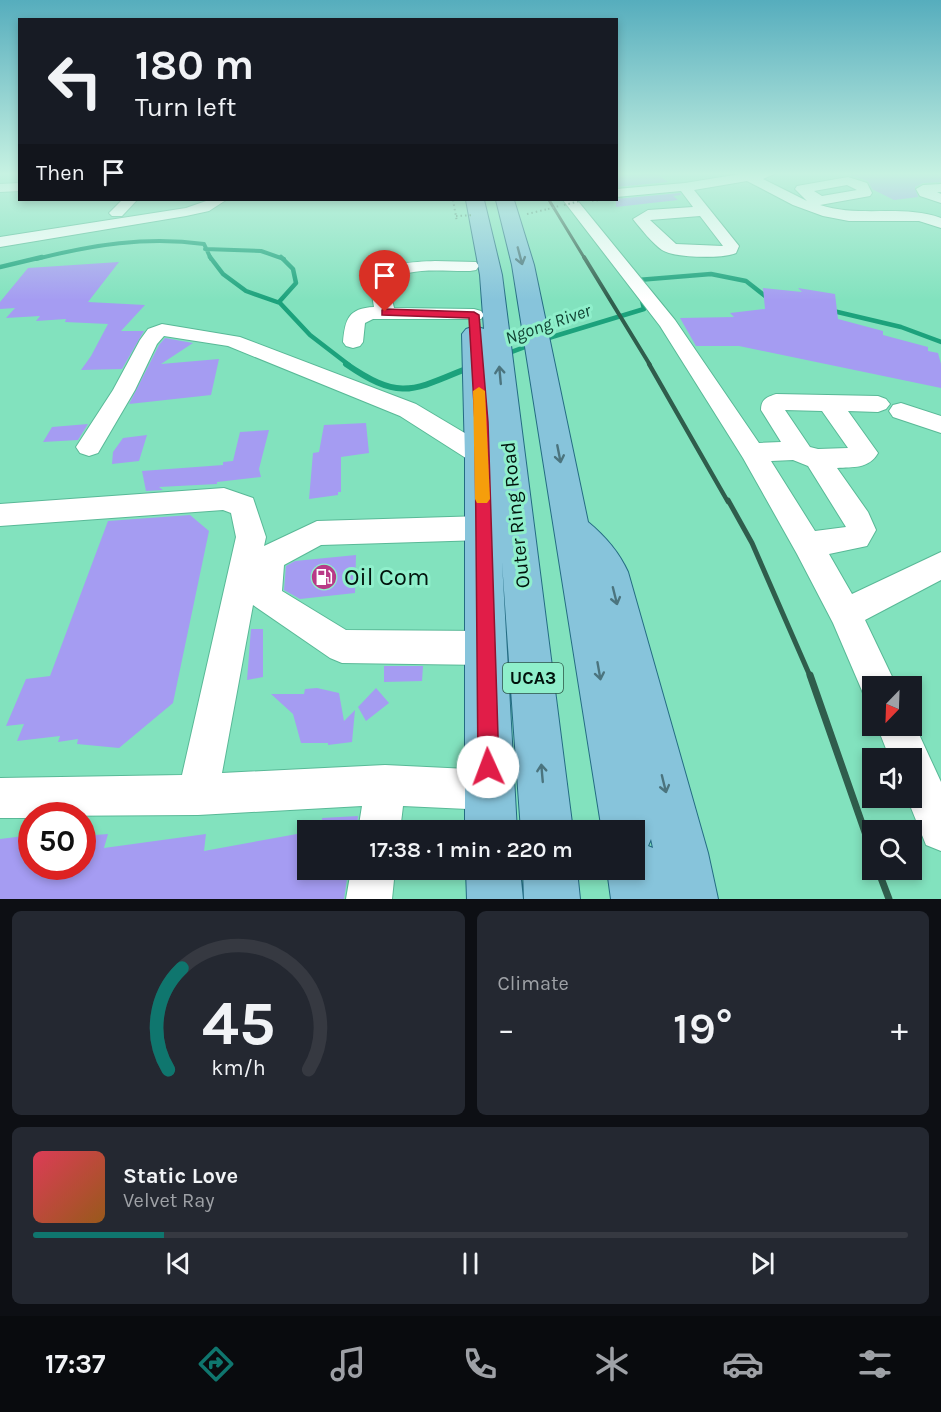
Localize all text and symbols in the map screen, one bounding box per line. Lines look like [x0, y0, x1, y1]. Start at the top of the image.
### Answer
text: 180 m [135, 40, 254, 90]
icon: left [36, 42, 114, 120]
text: Turn left [135, 91, 236, 123]
icon: arrive [97, 156, 130, 189]
text: Then [36, 160, 85, 186]
one-way arrow [515, 246, 527, 265]
pin [359, 250, 410, 312]
icon: arrive [368, 259, 401, 292]
water label: Ngong River [502, 299, 595, 349]
one-way arrow [494, 365, 505, 385]
street label: Outer Ring Road [496, 441, 535, 589]
one-way arrow [554, 444, 565, 464]
fuel station icon: Oil Com [309, 562, 339, 592]
place label: Oil Com [344, 563, 429, 591]
one-way arrow [610, 586, 621, 605]
one-way arrow [594, 660, 605, 680]
road number: UCA3 [503, 663, 563, 693]
north arrow [862, 676, 922, 736]
map controls [862, 676, 922, 880]
position arrow [456, 735, 520, 799]
button: sound [862, 748, 922, 808]
one-way arrow [537, 763, 548, 783]
one-way arrow [658, 775, 670, 794]
speed limit sign: 50 [18, 802, 96, 880]
button: search [862, 820, 922, 880]
text: 17:38 · 1 min · 220 m [369, 837, 573, 863]
text: Climate [498, 972, 569, 995]
text: 45 [202, 987, 275, 1060]
text: 19° [673, 1002, 733, 1054]
text: − [498, 1010, 515, 1048]
text: + [891, 1010, 908, 1048]
text: km/h [211, 1055, 265, 1080]
text: Static Love [123, 1163, 238, 1189]
text: Velvet Ray [123, 1189, 215, 1212]
icon: previous [162, 1247, 195, 1280]
icon: pause [454, 1247, 487, 1280]
icon: next [746, 1247, 779, 1280]
icon: directions [195, 1343, 237, 1385]
icon: music [327, 1343, 369, 1385]
icon: phone [459, 1343, 501, 1385]
icon: climate [591, 1343, 633, 1385]
icon: car [722, 1343, 764, 1385]
icon: filters [854, 1343, 896, 1385]
text: 17:37 [45, 1348, 105, 1380]

